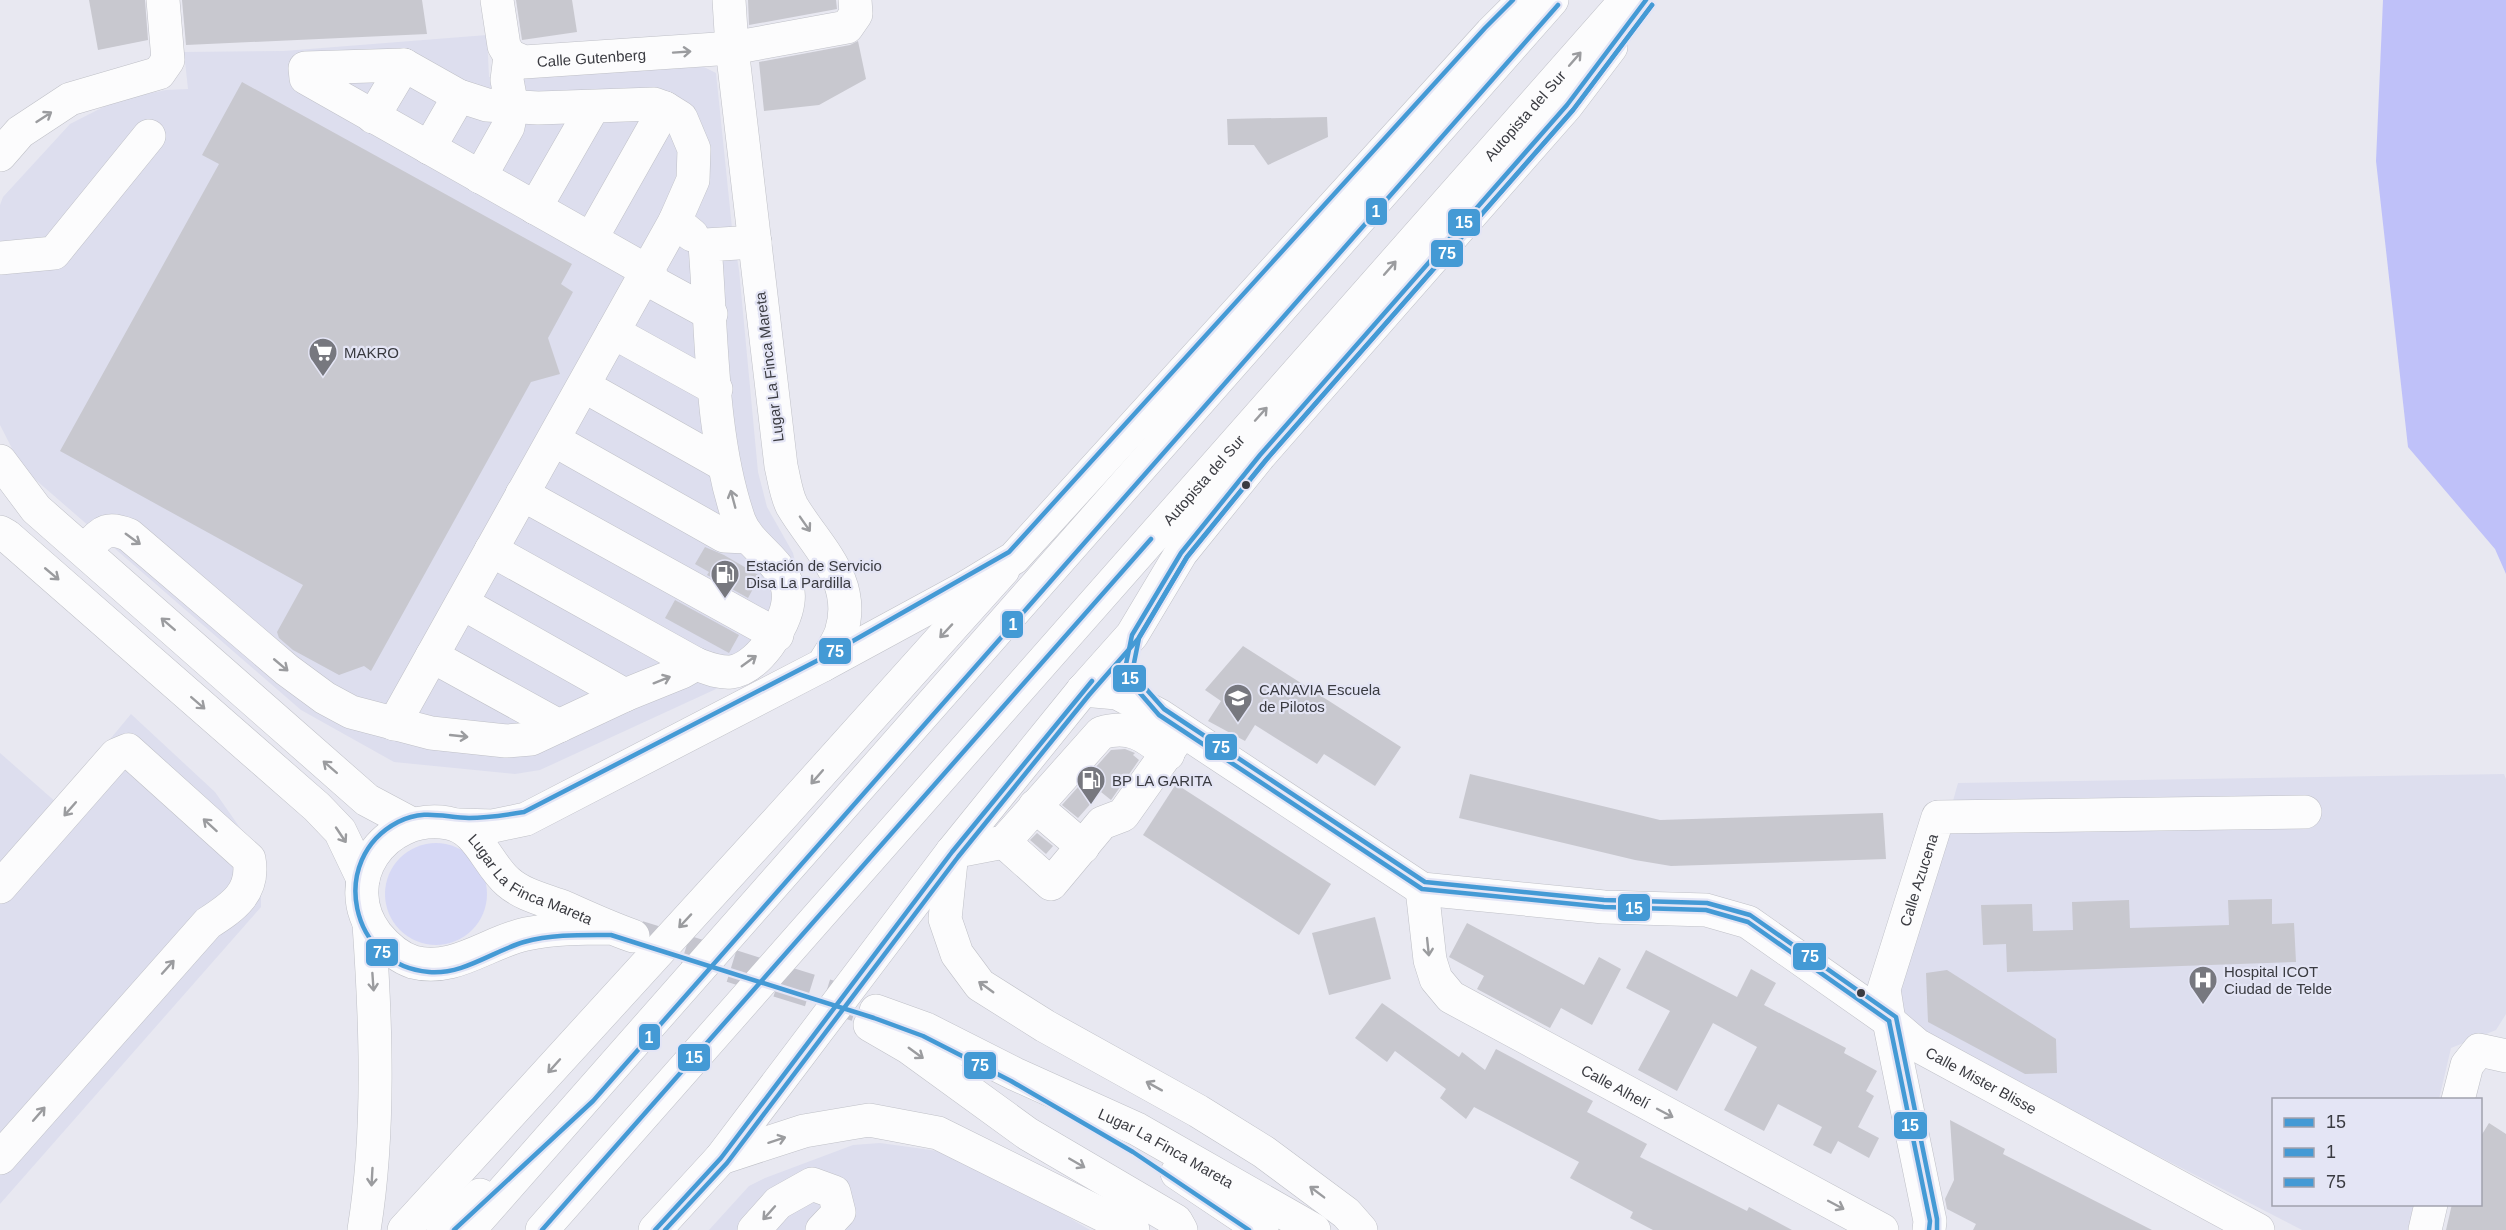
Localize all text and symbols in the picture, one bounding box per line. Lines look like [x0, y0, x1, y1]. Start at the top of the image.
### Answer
street label: Calle Gutenberg [536, 45, 647, 70]
one-way arrow [671, 46, 691, 57]
one-way arrow [1568, 51, 1582, 66]
street label: Autopista del Sur [1480, 67, 1569, 164]
one-way arrow [35, 110, 52, 122]
line badge: 1 [1365, 197, 1388, 226]
text: 1 [1372, 203, 1381, 220]
line badge: 15 [1447, 208, 1481, 237]
text: 15 [1455, 214, 1473, 231]
line badge: 75 [1430, 239, 1464, 268]
text: 75 [1438, 245, 1456, 262]
one-way arrow [1383, 261, 1397, 276]
street label: Lugar La Finca Mareta [751, 290, 787, 443]
supermarket icon: MAKRO [307, 336, 339, 378]
place label: MAKRO [344, 344, 399, 361]
one-way arrow [1254, 407, 1268, 422]
street label: Autopista del Sur [1159, 431, 1247, 528]
unlabelled marker [1240, 479, 1252, 491]
one-way arrow [727, 490, 739, 509]
one-way arrow [799, 515, 811, 532]
one-way arrow [124, 533, 140, 545]
place label: Estación de Servicio Disa La Pardilla [746, 557, 882, 591]
fuel station icon: Estación de Servicio Disa La Pardilla [709, 558, 741, 600]
one-way arrow [44, 567, 59, 581]
line badge: 1 [1001, 610, 1024, 639]
text: 1 [1009, 616, 1018, 633]
one-way arrow [161, 617, 176, 631]
one-way arrow [939, 624, 953, 639]
line badge: 75 [818, 637, 852, 665]
text: 75 [826, 643, 844, 660]
one-way arrow [741, 655, 757, 667]
one-way arrow [273, 659, 289, 672]
line badge: 15 [1112, 664, 1147, 693]
text: 15 [1121, 670, 1139, 687]
one-way arrow [652, 674, 671, 685]
place label: CANAVIA Escuela de Pilotos [1259, 681, 1381, 715]
school or university icon: CANAVIA Escuela de Pilotos [1222, 682, 1254, 724]
one-way arrow [191, 696, 206, 710]
one-way arrow [448, 731, 468, 742]
line badge: 75 [1204, 733, 1238, 761]
text: 75 [1212, 739, 1230, 756]
one-way arrow [323, 760, 338, 774]
fuel station icon: BP LA GARITA [1075, 764, 1107, 806]
one-way arrow [810, 769, 824, 784]
place label: BP LA GARITA [1112, 772, 1212, 789]
one-way arrow [63, 801, 77, 816]
one-way arrow [203, 818, 218, 832]
one-way arrow [335, 826, 347, 842]
street label: Lugar La Finca Mareta [465, 830, 596, 928]
street label: Calle Azucena [1896, 831, 1941, 928]
line badge: 15 [1617, 893, 1651, 922]
text: 15 [1625, 900, 1643, 917]
one-way arrow [678, 913, 692, 928]
one-way arrow [1423, 936, 1434, 956]
line badge: 75 [365, 938, 399, 967]
line badge: 75 [1792, 942, 1827, 971]
text: 75 [373, 944, 391, 961]
text: 75 [1801, 948, 1819, 965]
one-way arrow [161, 960, 175, 975]
place label: Hospital ICOT Ciudad de Telde [2224, 963, 2332, 997]
hospital icon: Hospital ICOT Ciudad de Telde [2187, 964, 2219, 1006]
one-way arrow [368, 972, 379, 992]
one-way arrow [978, 981, 994, 994]
unlabelled marker [1855, 987, 1867, 999]
line badge: 1 [638, 1023, 661, 1051]
text: 1 [645, 1029, 654, 1046]
line badge: 15 [677, 1043, 711, 1072]
street label: Calle Mister Blisse [1923, 1043, 2040, 1117]
one-way arrow [908, 1047, 924, 1059]
text: 15 [685, 1049, 703, 1066]
line badge: 75 [963, 1051, 997, 1080]
text: 75 [971, 1057, 989, 1074]
one-way arrow [547, 1058, 561, 1073]
street label: Calle Alhelí [1579, 1061, 1653, 1112]
one-way arrow [1146, 1080, 1163, 1092]
legend [2272, 1098, 2482, 1206]
street label: Lugar La Finca Mareta [1096, 1104, 1237, 1191]
one-way arrow [32, 1107, 46, 1122]
one-way arrow [1656, 1107, 1673, 1119]
line badge: 15 [1893, 1111, 1928, 1140]
text: 15 [2326, 1112, 2346, 1132]
text: 15 [1901, 1117, 1919, 1134]
one-way arrow [767, 1133, 786, 1144]
text: 1 [2326, 1142, 2336, 1162]
one-way arrow [1068, 1157, 1085, 1169]
one-way arrow [366, 1167, 377, 1187]
text: 75 [2326, 1172, 2346, 1192]
one-way arrow [1310, 1185, 1326, 1198]
one-way arrow [1827, 1200, 1845, 1211]
one-way arrow [762, 1206, 776, 1221]

